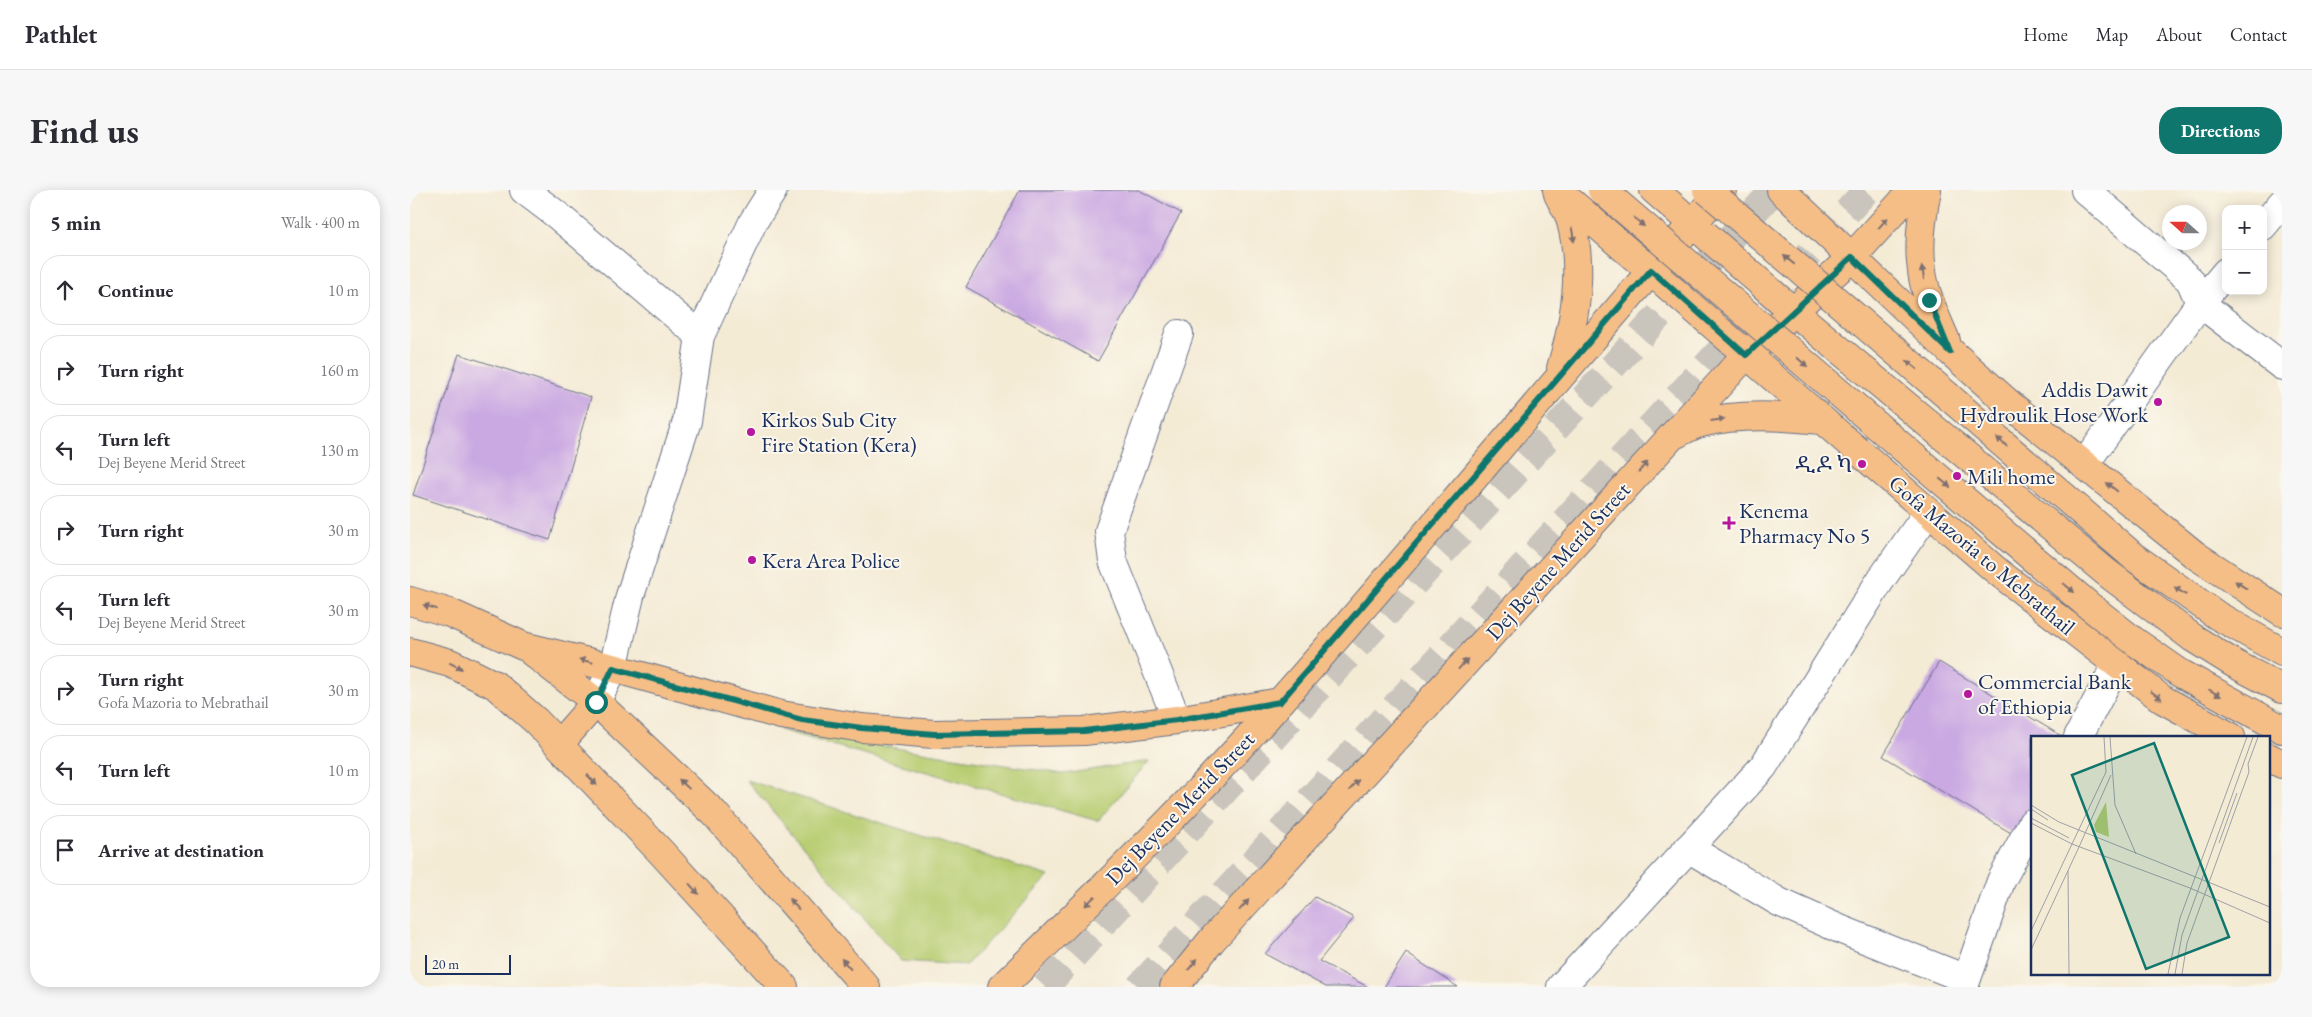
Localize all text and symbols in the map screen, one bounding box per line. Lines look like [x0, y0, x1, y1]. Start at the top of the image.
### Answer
text: Pathlet [25, 19, 97, 50]
text: Home [2023, 23, 2068, 46]
text: Map [2096, 23, 2128, 46]
text: About [2156, 23, 2202, 46]
text: Contact [2230, 23, 2287, 46]
button: Directions [2159, 107, 2282, 154]
text: Find us [30, 108, 139, 153]
north arrow [2162, 205, 2207, 250]
map controls [2222, 205, 2267, 295]
button: + [2222, 205, 2267, 250]
text: 5 min [50, 209, 101, 236]
text: Walk · 400 m [281, 212, 360, 233]
one-way arrow [1632, 216, 1645, 227]
one-way arrow [1877, 218, 1889, 230]
one-way arrow [1570, 228, 1578, 244]
button: − [2222, 250, 2267, 295]
one-way arrow [1782, 254, 1795, 265]
one-way arrow [1919, 265, 1927, 281]
icon: ahead [51, 276, 79, 304]
text: Continue [98, 278, 173, 303]
text: 10 m [328, 280, 359, 301]
route end [1918, 289, 1941, 312]
icon: right [51, 356, 79, 384]
one-way arrow [1796, 356, 1809, 367]
text: Turn right [98, 358, 184, 383]
text: 160 m [320, 360, 359, 381]
one-way arrow [1906, 360, 1919, 371]
place label: Addis Dawit Hydroulik Hose Work [1959, 375, 2149, 429]
marker: Addis Dawit Hydroulik Hose Work [2152, 396, 2164, 408]
place label: Kirkos Sub City Fire Station (Kera) [761, 405, 917, 459]
one-way arrow [1711, 416, 1727, 424]
marker: Kirkos Sub City Fire Station (Kera) [745, 426, 757, 438]
text: Turn left [98, 427, 170, 452]
icon: left [51, 436, 79, 464]
one-way arrow [1995, 437, 2008, 448]
text: 130 m [320, 440, 359, 461]
place label: ዲዶ ካ [1795, 450, 1852, 479]
text: Dej Beyene Merid Street [98, 452, 246, 473]
marker: ዲዶ ካ [1856, 458, 1868, 470]
one-way arrow [1637, 461, 1649, 473]
place label: Mili home [1967, 462, 2056, 491]
street label: Gofa Mazoria to Mebrathail [1883, 468, 2081, 642]
marker: Mili home [1951, 470, 1963, 482]
street label: Dej Beyene Merid Street [1479, 476, 1637, 646]
one-way arrow [1938, 478, 1951, 489]
one-way arrow [2105, 482, 2118, 493]
place label: Kenema Pharmacy No 5 [1739, 496, 1870, 550]
icon: right [51, 516, 79, 544]
marker: Kenema Pharmacy No 5 [1723, 517, 1735, 529]
text: Turn right [98, 518, 184, 543]
text: 30 m [328, 520, 359, 541]
place label: Kera Area Police [762, 546, 900, 575]
marker: Kera Area Police [746, 554, 758, 566]
one-way arrow [2234, 580, 2248, 590]
one-way arrow [2062, 583, 2075, 594]
one-way arrow [2174, 586, 2187, 596]
text: Turn left [98, 587, 170, 612]
icon: left [51, 596, 79, 624]
text: 30 m [328, 600, 359, 621]
one-way arrow [422, 602, 437, 610]
text: Dej Beyene Merid Street [98, 612, 246, 633]
one-way arrow [579, 657, 594, 665]
one-way arrow [1457, 659, 1469, 671]
one-way arrow [449, 662, 464, 670]
text: Turn right [98, 667, 184, 692]
place label: Commercial Bank of Ethiopia [1978, 667, 2132, 721]
icon: right [51, 676, 79, 704]
text: 30 m [328, 680, 359, 701]
marker: Commercial Bank of Ethiopia [1962, 688, 1974, 700]
one-way arrow [2208, 688, 2222, 697]
one-way arrow [2149, 689, 2162, 700]
route start [585, 691, 608, 714]
text: Gofa Mazoria to Mebrathail [98, 692, 269, 713]
street label: Dej Beyene Merid Street [1099, 725, 1261, 891]
inset map [2031, 736, 2270, 974]
icon: left [51, 756, 79, 784]
text: Turn left [98, 758, 170, 783]
text: 10 m [328, 760, 359, 781]
one-way arrow [586, 773, 598, 785]
one-way arrow [678, 778, 690, 790]
one-way arrow [1348, 778, 1359, 791]
icon: arrive [51, 836, 79, 864]
text: Arrive at destination [98, 838, 264, 863]
one-way arrow [688, 882, 700, 894]
one-way arrow [1084, 895, 1096, 907]
one-way arrow [788, 897, 799, 910]
one-way arrow [1238, 899, 1250, 911]
scale bar [425, 952, 511, 975]
text: 20 m [432, 955, 459, 973]
one-way arrow [840, 958, 852, 970]
one-way arrow [1187, 958, 1198, 971]

